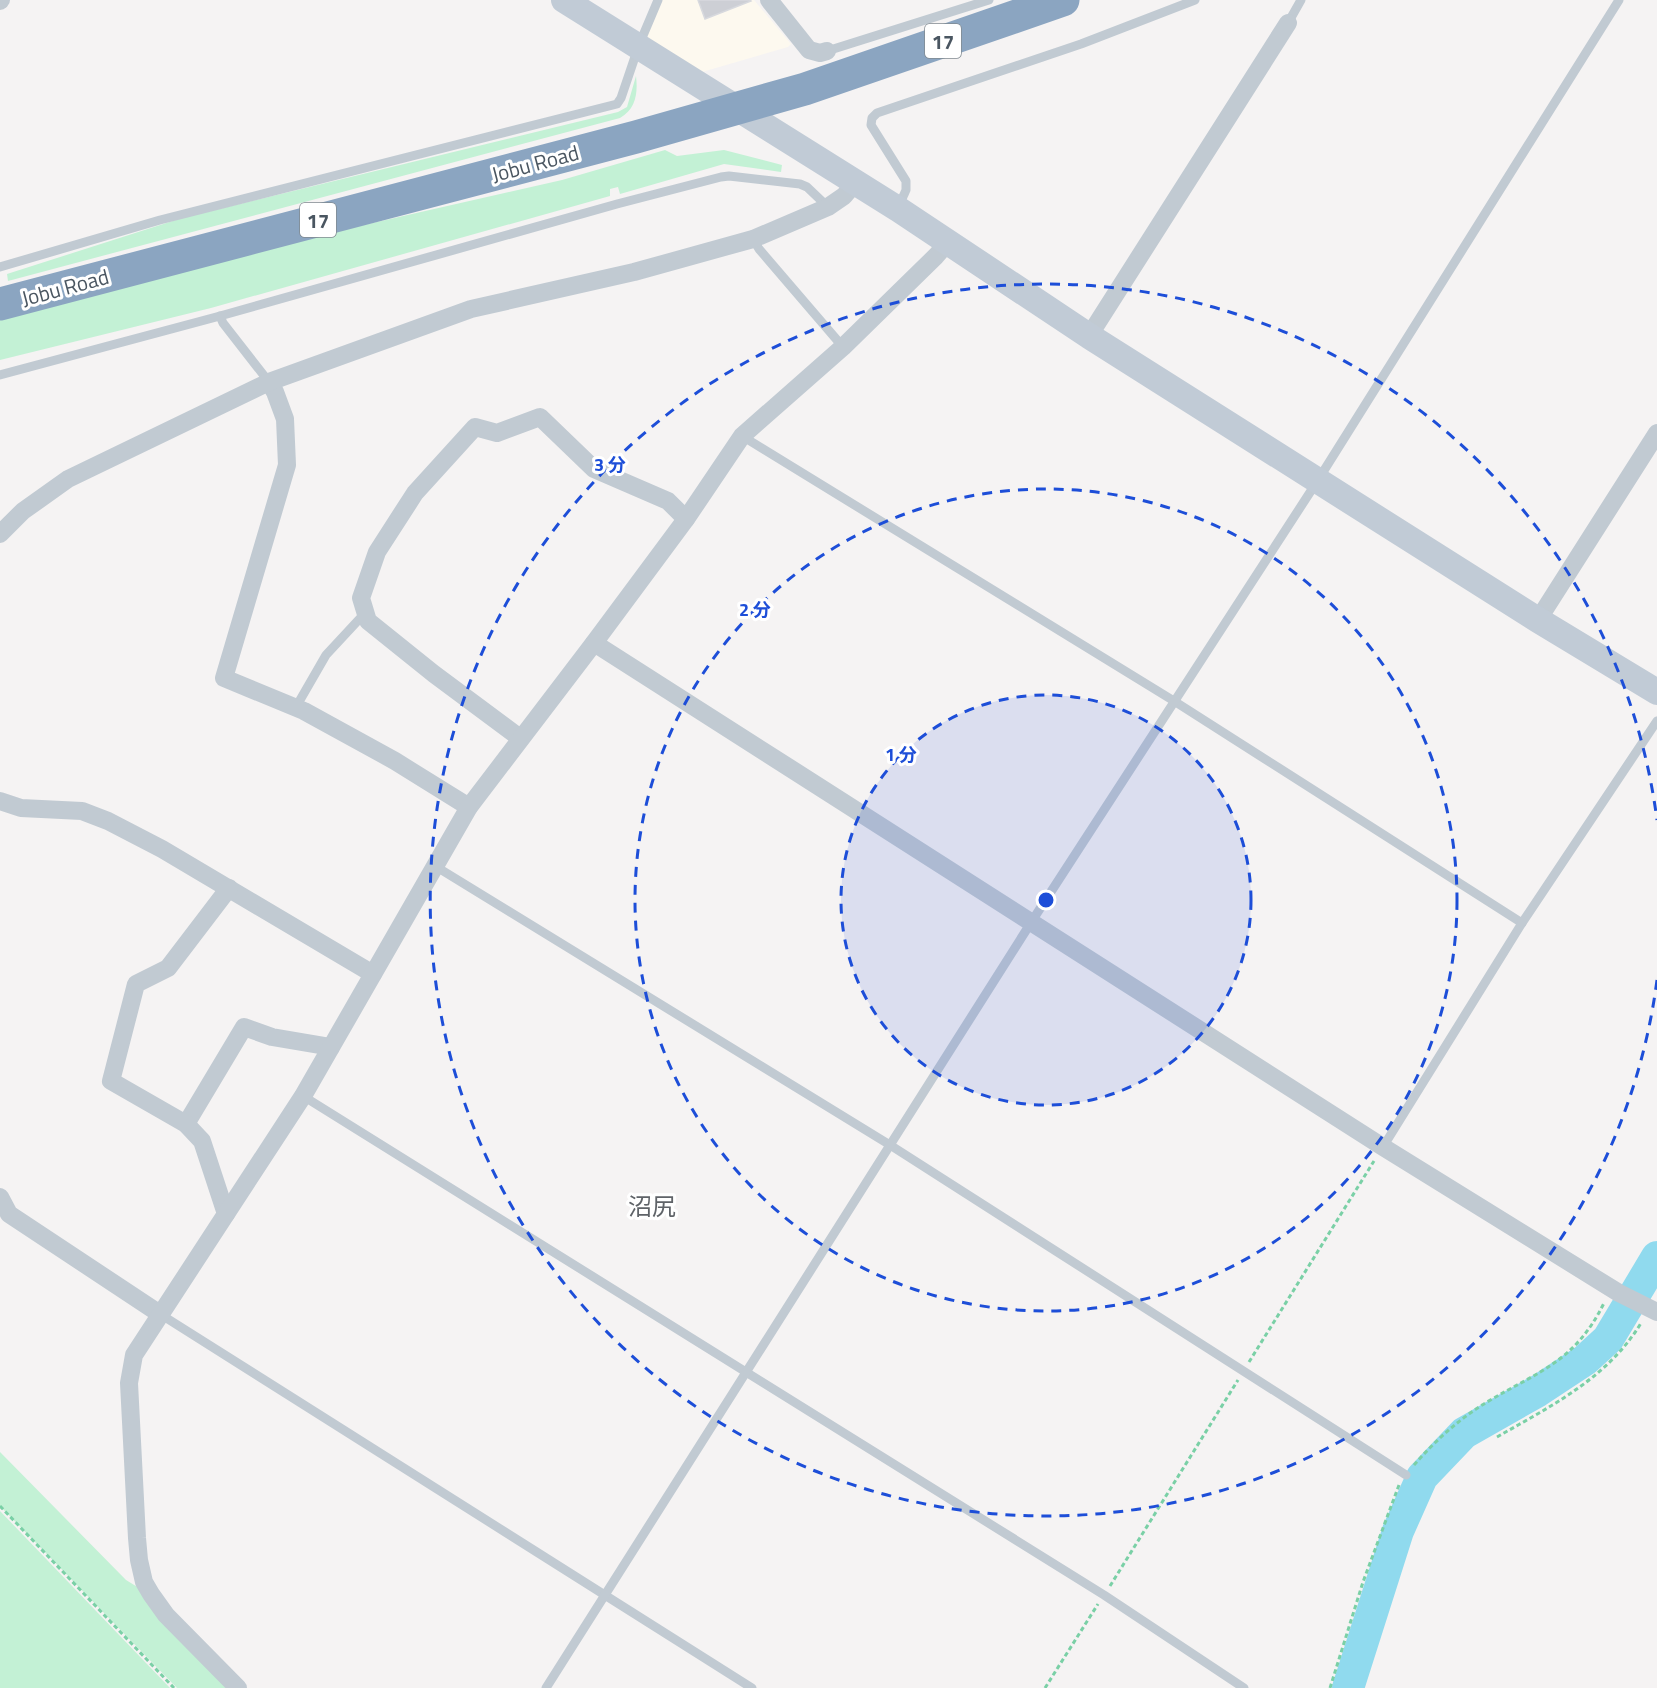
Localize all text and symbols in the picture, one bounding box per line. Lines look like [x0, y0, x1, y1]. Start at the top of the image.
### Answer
road number: 17 [925, 24, 961, 58]
street label: Jobu Road [488, 136, 582, 190]
road number: 17 [300, 203, 336, 237]
street label: Jobu Road [18, 260, 112, 314]
text: 3 分 [594, 451, 626, 478]
text: 2 分 [739, 596, 771, 623]
text: 1 分 [885, 741, 917, 768]
centre of rings [1036, 890, 1056, 910]
district label: 沼尻 [628, 1188, 676, 1224]

